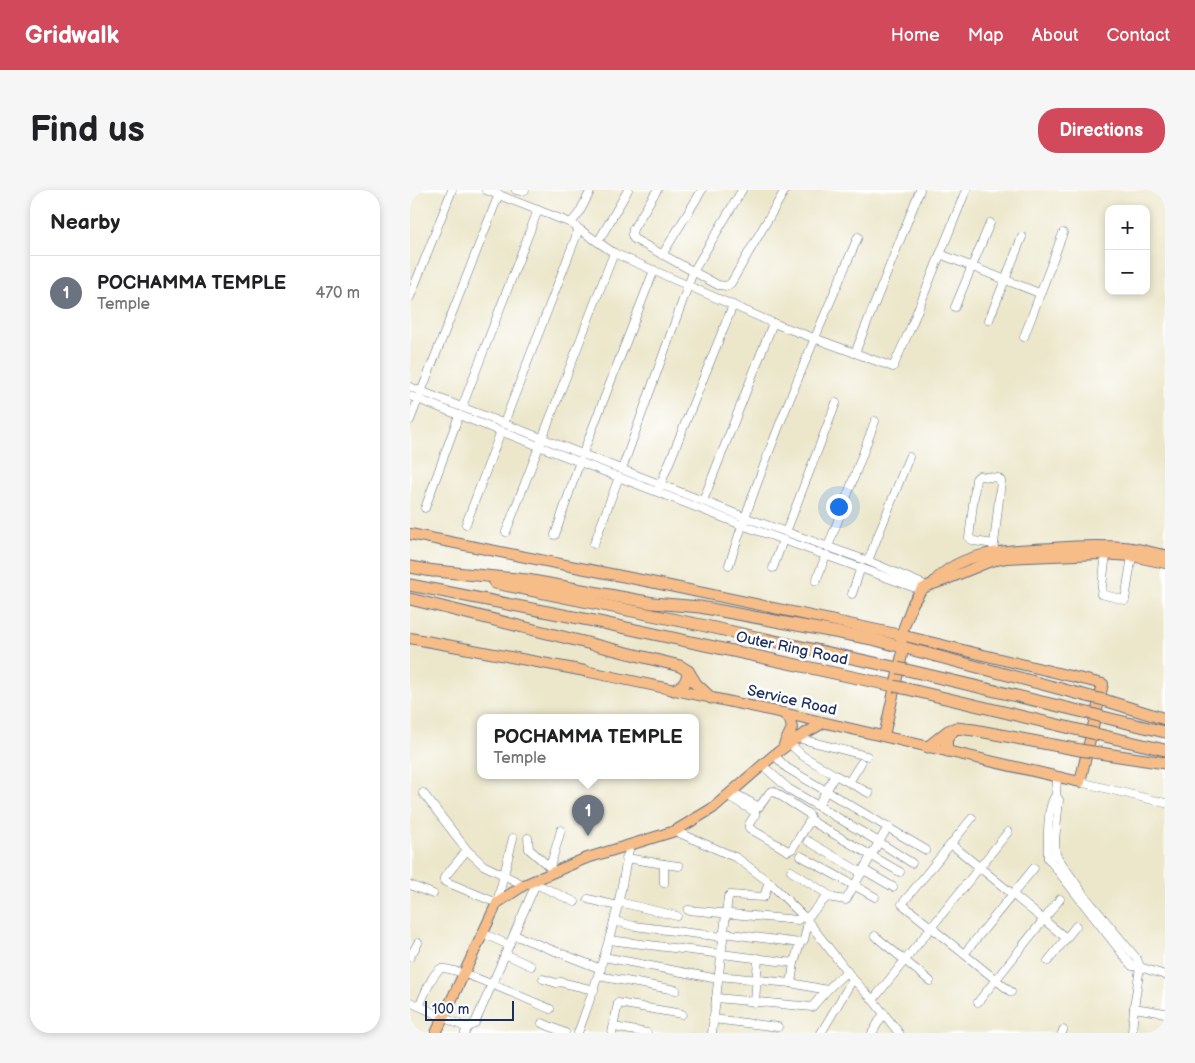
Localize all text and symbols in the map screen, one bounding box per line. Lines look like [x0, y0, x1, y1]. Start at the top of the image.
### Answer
text: Gridwalk [25, 21, 119, 50]
text: Home [891, 25, 940, 46]
text: Map [968, 25, 1004, 46]
text: About [1032, 25, 1079, 46]
text: Contact [1107, 25, 1170, 46]
button: Directions [1038, 108, 1165, 153]
text: Find us [30, 109, 145, 152]
map controls [1105, 205, 1150, 295]
button: + [1105, 205, 1150, 250]
text: Nearby [50, 210, 120, 235]
button: − [1105, 250, 1150, 295]
text: POCHAMMA TEMPLE [97, 272, 286, 295]
text: 1 [63, 284, 69, 303]
text: 470 m [315, 284, 360, 303]
text: Temple [97, 295, 150, 314]
your location [826, 494, 852, 520]
street label: Outer Ring Road [734, 627, 850, 670]
street label: Service Road [745, 681, 839, 720]
popup [477, 714, 699, 779]
text: POCHAMMA TEMPLE [493, 726, 683, 749]
text: Temple [493, 749, 546, 768]
pin: 1 [572, 795, 604, 836]
scale bar [425, 998, 514, 1021]
text: 100 m [432, 1001, 469, 1018]

